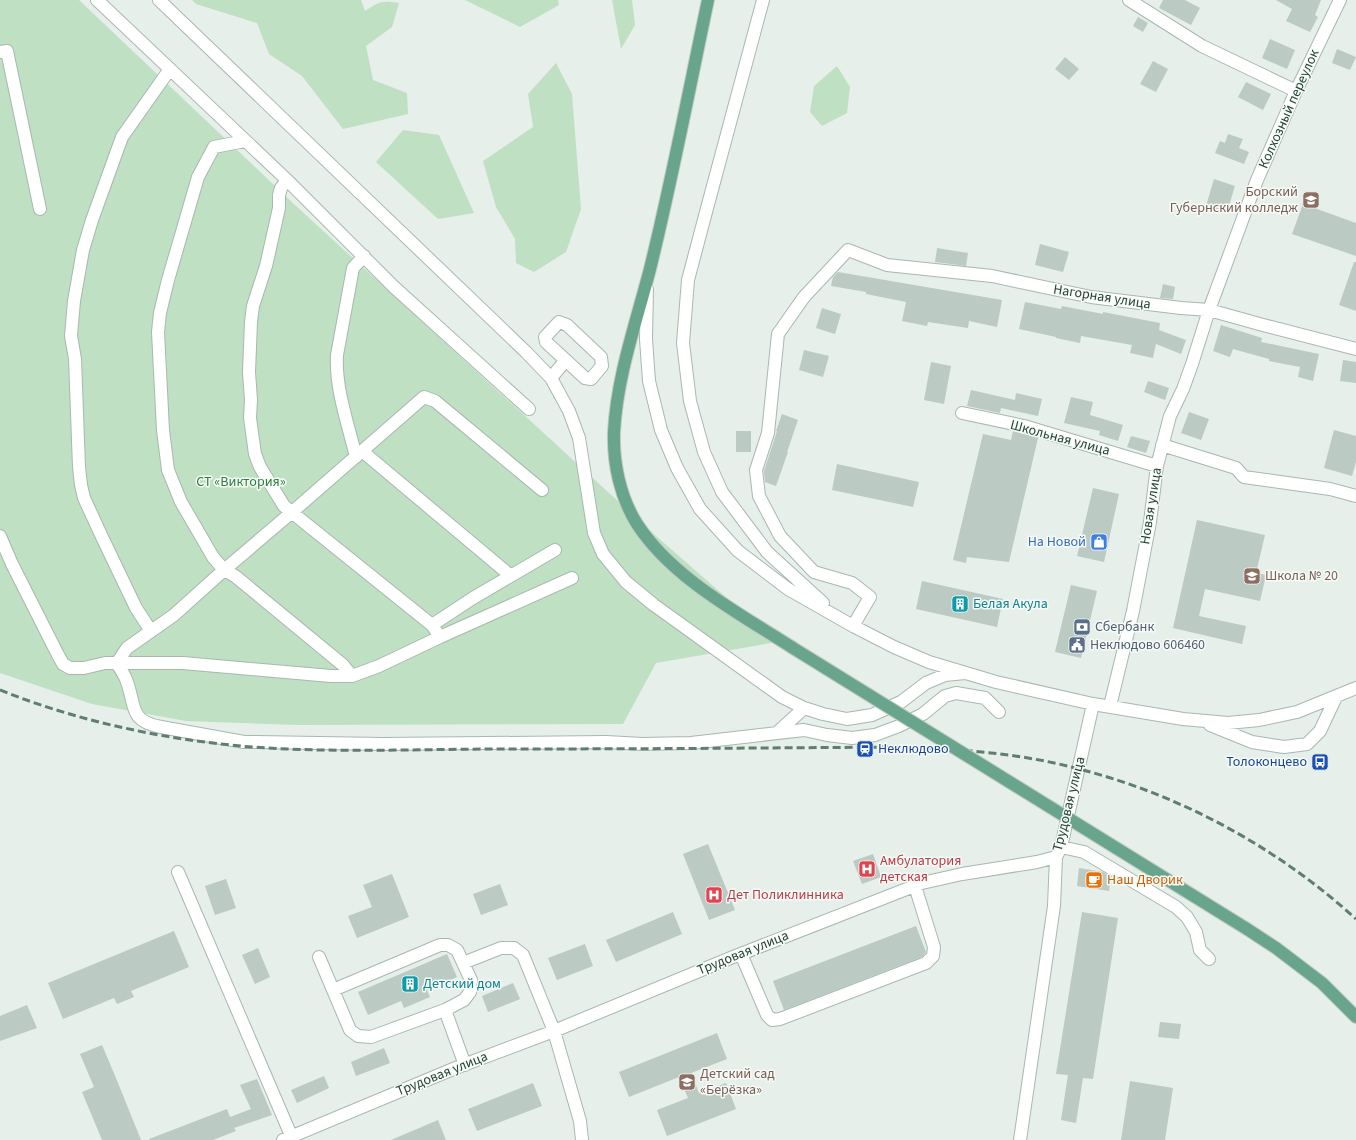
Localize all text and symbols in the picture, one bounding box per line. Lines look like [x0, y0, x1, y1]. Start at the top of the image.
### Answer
street label: Колхозный переулок [1254, 46, 1324, 172]
place label: Борский Губернский колледж [1170, 182, 1298, 218]
school or university icon: Борский Губернский колледж [1301, 190, 1321, 210]
street label: Нагорная улица [1052, 279, 1152, 315]
street label: Школьная улица [1008, 415, 1112, 461]
street label: Новая улица [1135, 466, 1167, 546]
park label: СТ «Виктория» [196, 472, 286, 492]
place label: На Новой [1028, 532, 1086, 552]
shop icon: На Новой [1089, 532, 1109, 552]
school or university icon: Школа № 20 [1242, 566, 1262, 586]
place label: Школа № 20 [1265, 566, 1338, 586]
building icon: Белая Акула [950, 594, 970, 614]
place label: Белая Акула [973, 594, 1048, 614]
bank icon: Сбербанк [1072, 617, 1092, 637]
place label: Сбербанк [1095, 617, 1154, 637]
public building icon: Неклюдово 606460 [1067, 635, 1087, 655]
place label: Неклюдово 606460 [1090, 635, 1205, 655]
station icon: Неклюдово [855, 739, 875, 759]
place label: Неклюдово [878, 739, 949, 759]
place label: Толоконцево [1226, 752, 1307, 772]
bus stop icon: Толоконцево [1310, 752, 1330, 772]
street label: Трудовая улица [1048, 755, 1090, 853]
place label: Амбулатория детская [880, 851, 961, 887]
hospital icon: Амбулатория детская [857, 859, 877, 879]
cafe icon: Наш Дворик [1084, 870, 1104, 890]
place label: Наш Дворик [1107, 870, 1183, 890]
hospital icon: Дет Поликлинника [704, 885, 724, 905]
place label: Дет Поликлинника [727, 885, 844, 905]
street label: Трудовая улица [694, 926, 792, 980]
building icon: Детский дом [400, 974, 420, 994]
place label: Детский дом [423, 974, 501, 994]
street label: Трудовая улица [393, 1047, 491, 1101]
place label: Детский сад «Берёзка» [700, 1064, 775, 1100]
school or university icon: Детский сад «Берёзка» [677, 1072, 697, 1092]

